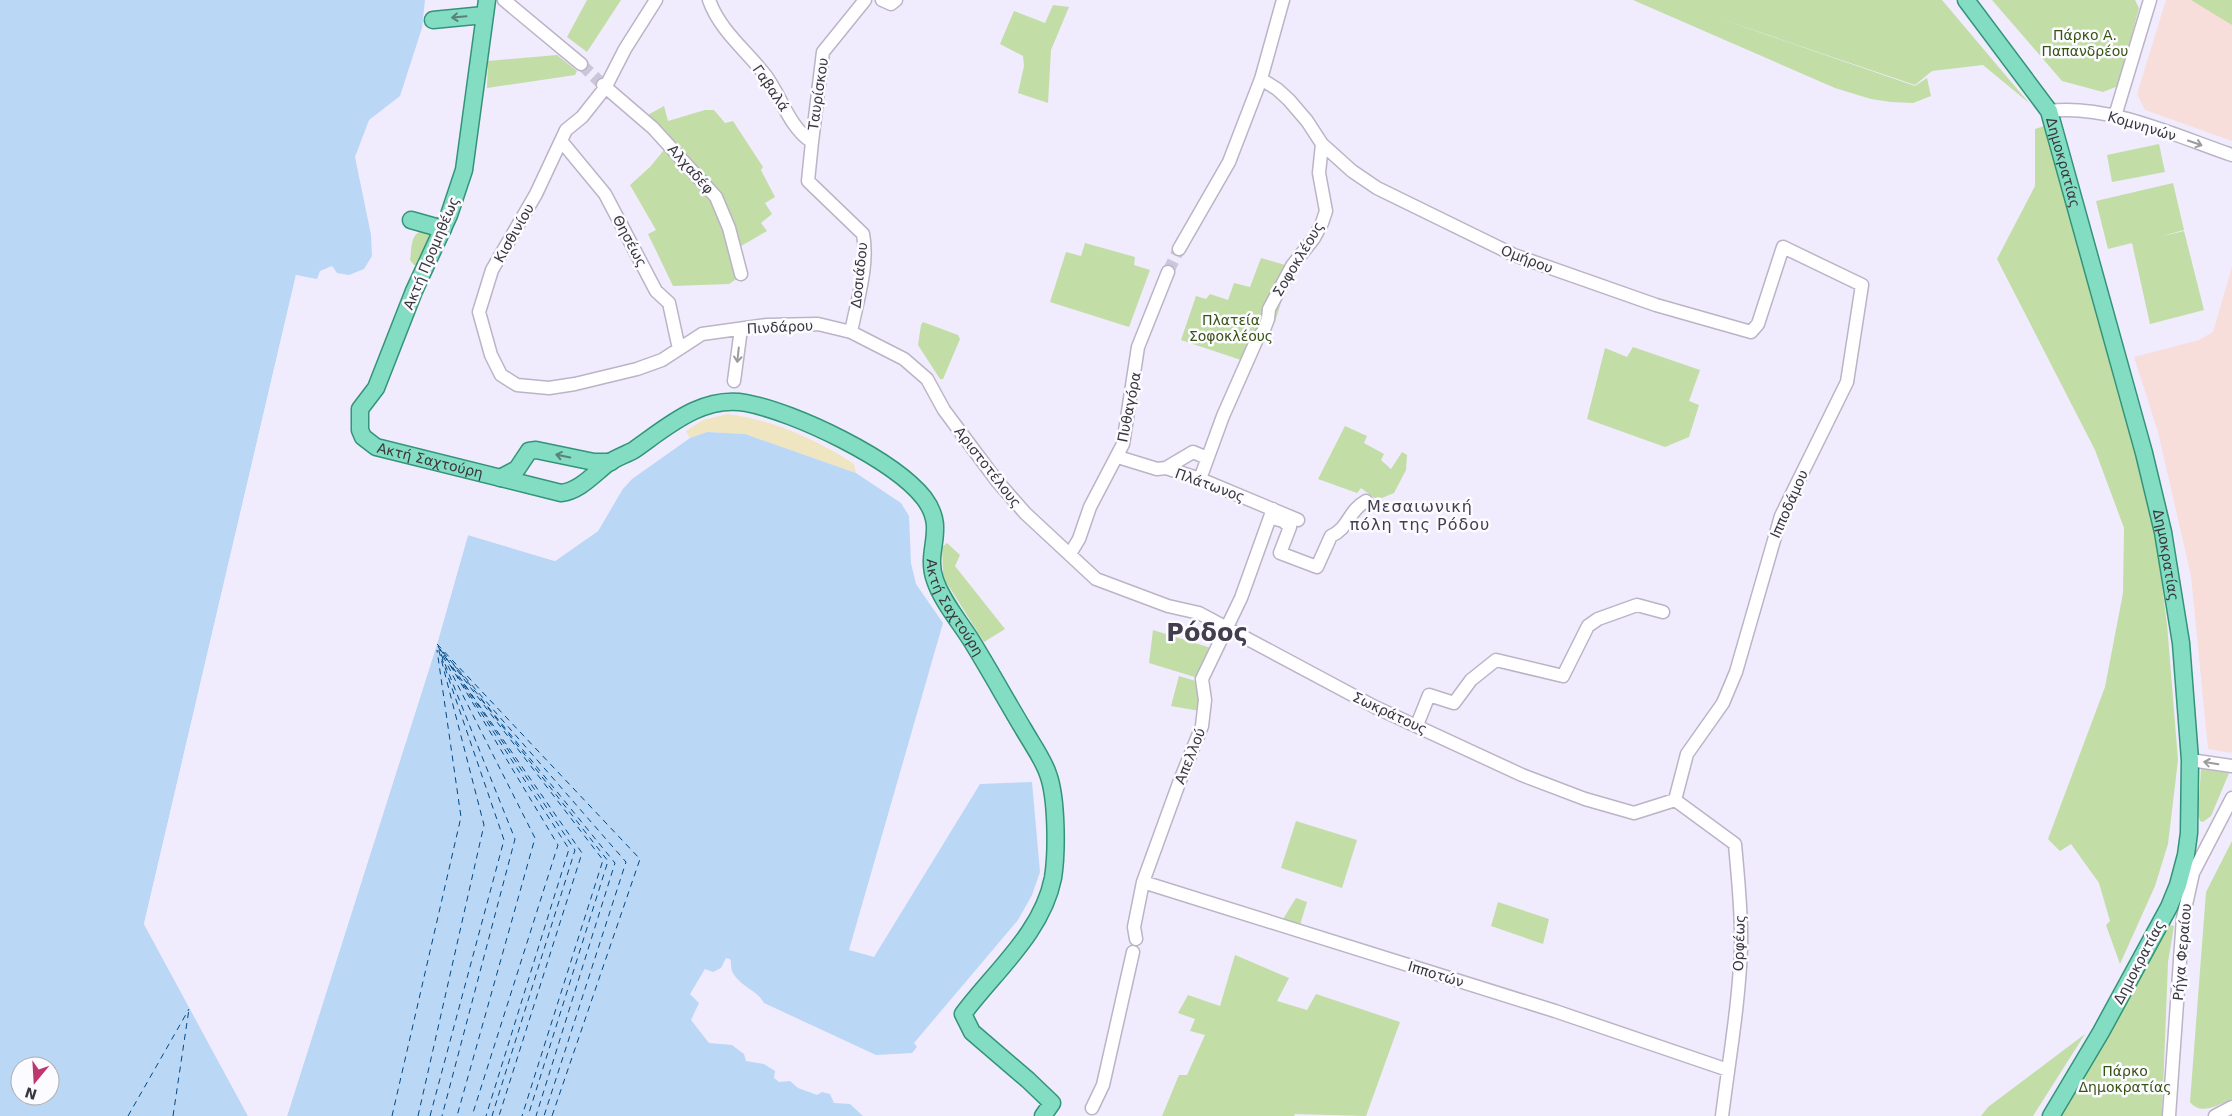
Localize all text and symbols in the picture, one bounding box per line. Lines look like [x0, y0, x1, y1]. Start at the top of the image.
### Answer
one-way arrow [451, 12, 467, 22]
park label: Πάρκο Α. Παπανδρέου [2042, 27, 2128, 59]
street label: Ταυρίσκου [805, 57, 831, 132]
street label: Γαβαλά [750, 62, 792, 114]
street label: Κομνηνών [2106, 108, 2178, 144]
street label: Δημοκρατίας [2043, 116, 2083, 209]
one-way arrow [2186, 139, 2202, 148]
street label: Αλχαδέφ [665, 141, 717, 197]
street label: Ακτή Προμηθέως [400, 194, 462, 312]
street label: Κισθινίου [491, 201, 537, 265]
street label: Θησέως [610, 212, 650, 270]
street label: Σοφοκλέους [1269, 219, 1327, 299]
street label: Δοσιάδου [848, 241, 870, 309]
street label: Ομήρου [1499, 242, 1555, 276]
park label: Πλατεία Σοφοκλέους [1189, 312, 1273, 344]
street label: Πινδάρου [746, 317, 814, 337]
one-way arrow [733, 347, 743, 363]
street label: Πυθαγόρα [1114, 370, 1144, 444]
street label: Αριστοτέλους [951, 423, 1025, 511]
street label: Ακτή Σαχτούρη [375, 440, 485, 481]
one-way arrow [555, 451, 571, 460]
street label: Πλάτωνος [1173, 465, 1247, 505]
street label: Ιπποδάμου [1767, 467, 1811, 541]
district label: Μεσαιωνική πόλη της Ρόδου [1350, 497, 1490, 534]
street label: Δημοκρατίας [2150, 507, 2182, 602]
street label: Ακτή Σαχτούρη [924, 559, 987, 659]
district label: Ρόδος [1166, 619, 1248, 647]
street label: Σωκράτους [1350, 689, 1430, 737]
street label: Απελλού [1172, 726, 1208, 786]
one-way arrow [2203, 758, 2219, 768]
street label: Ρήγα Φεραίου [2170, 903, 2194, 1001]
street label: Ορφέως [1730, 914, 1748, 972]
street label: Δημοκρατίας [2110, 917, 2168, 1007]
street label: Ιπποτών [1406, 958, 1466, 990]
north arrow [10, 1056, 60, 1106]
park label: Πάρκο Δημοκρατίας [2079, 1063, 2171, 1095]
text: N [23, 1084, 39, 1103]

